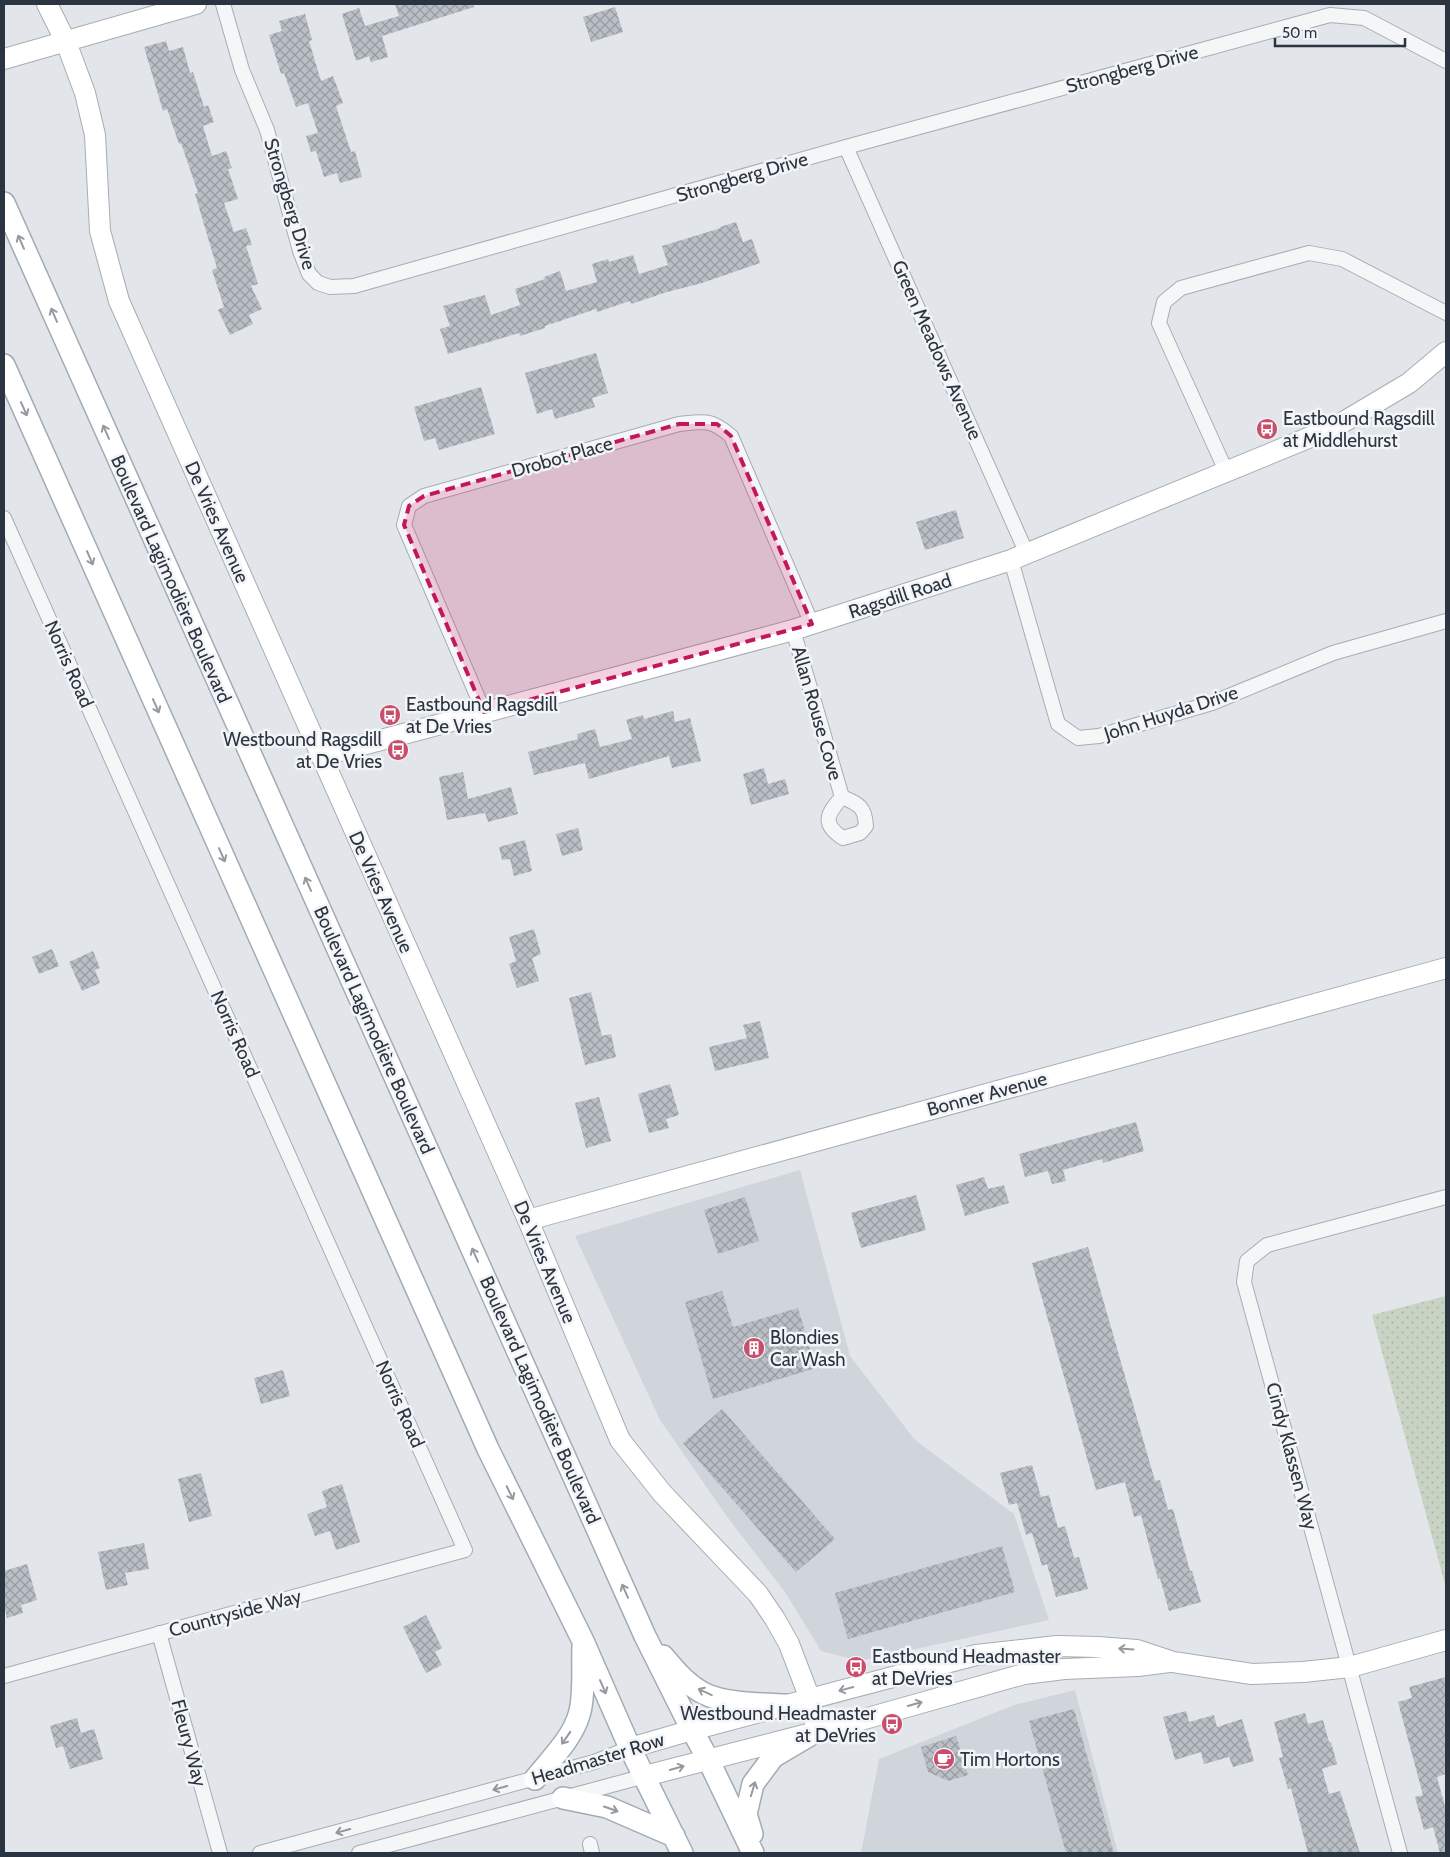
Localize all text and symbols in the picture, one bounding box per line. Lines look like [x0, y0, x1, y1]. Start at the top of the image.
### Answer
scale bar [1275, 15, 1405, 47]
text: 50 m [1282, 24, 1317, 42]
street label: Strongberg Drive [1063, 40, 1201, 98]
street label: Strongberg Drive [259, 136, 321, 273]
street label: Strongberg Drive [673, 147, 811, 207]
one-way arrow [16, 235, 26, 250]
street label: Green Meadows Avenue [887, 257, 987, 443]
one-way arrow [49, 308, 58, 323]
one-way arrow [19, 401, 29, 416]
place label: Eastbound Ragsdill at Middlehurst [1283, 407, 1435, 452]
bus stop icon: Eastbound Ragsdill at Middlehurst [1255, 417, 1279, 441]
one-way arrow [101, 425, 110, 440]
street label: Drobot Place [509, 432, 615, 482]
street label: Boulevard Lagimodière Boulevard [106, 452, 236, 706]
street label: De Vries Avenue [180, 458, 254, 587]
one-way arrow [85, 550, 95, 565]
street label: Ragsdill Road [846, 569, 954, 623]
street label: Norris Road [40, 617, 98, 711]
street label: Allan Rouse Cove [787, 643, 847, 783]
street label: John Huyda Drive [1100, 680, 1241, 746]
place label: Eastbound Ragsdill at De Vries [406, 693, 558, 738]
one-way arrow [151, 698, 161, 713]
bus stop icon: Eastbound Ragsdill at De Vries [378, 703, 402, 727]
place label: Westbound Ragsdill at De Vries [223, 728, 383, 773]
bus stop icon: Westbound Ragsdill at De Vries [386, 738, 410, 762]
street label: De Vries Avenue [344, 828, 418, 957]
one-way arrow [217, 847, 227, 862]
one-way arrow [303, 877, 312, 892]
street label: Boulevard Lagimodière Boulevard [309, 903, 439, 1157]
street label: Norris Road [206, 987, 264, 1081]
street label: Bonner Avenue [924, 1067, 1050, 1121]
street label: De Vries Avenue [509, 1197, 581, 1327]
one-way arrow [470, 1248, 480, 1263]
street label: Boulevard Lagimodière Boulevard [475, 1273, 605, 1527]
place label: Blondies Car Wash [770, 1326, 846, 1371]
building icon: Blondies Car Wash [742, 1336, 766, 1360]
street label: Norris Road [371, 1357, 429, 1451]
street label: Cindy Klassen Way [1261, 1380, 1323, 1533]
one-way arrow [506, 1485, 515, 1500]
street label: Countryside Way [166, 1584, 304, 1642]
one-way arrow [619, 1584, 629, 1599]
one-way arrow [1119, 1644, 1135, 1653]
place label: Eastbound Headmaster at DeVries [872, 1645, 1061, 1690]
bus stop icon: Eastbound Headmaster at DeVries [844, 1655, 868, 1679]
one-way arrow [599, 1679, 609, 1694]
one-way arrow [839, 1685, 855, 1695]
one-way arrow [697, 1687, 712, 1697]
street label: Fleury Way [166, 1697, 212, 1790]
one-way arrow [907, 1699, 923, 1708]
place label: Westbound Headmaster at DeVries [680, 1702, 876, 1747]
bus stop icon: Westbound Headmaster at DeVries [880, 1712, 904, 1736]
street label: Headmaster Row [529, 1728, 667, 1790]
one-way arrow [561, 1731, 571, 1745]
cafe icon: Tim Hortons [932, 1747, 956, 1771]
place label: Tim Hortons [960, 1748, 1060, 1771]
one-way arrow [668, 1762, 684, 1772]
one-way arrow [748, 1782, 758, 1798]
one-way arrow [493, 1784, 509, 1793]
one-way arrow [602, 1805, 618, 1814]
one-way arrow [336, 1826, 352, 1836]

